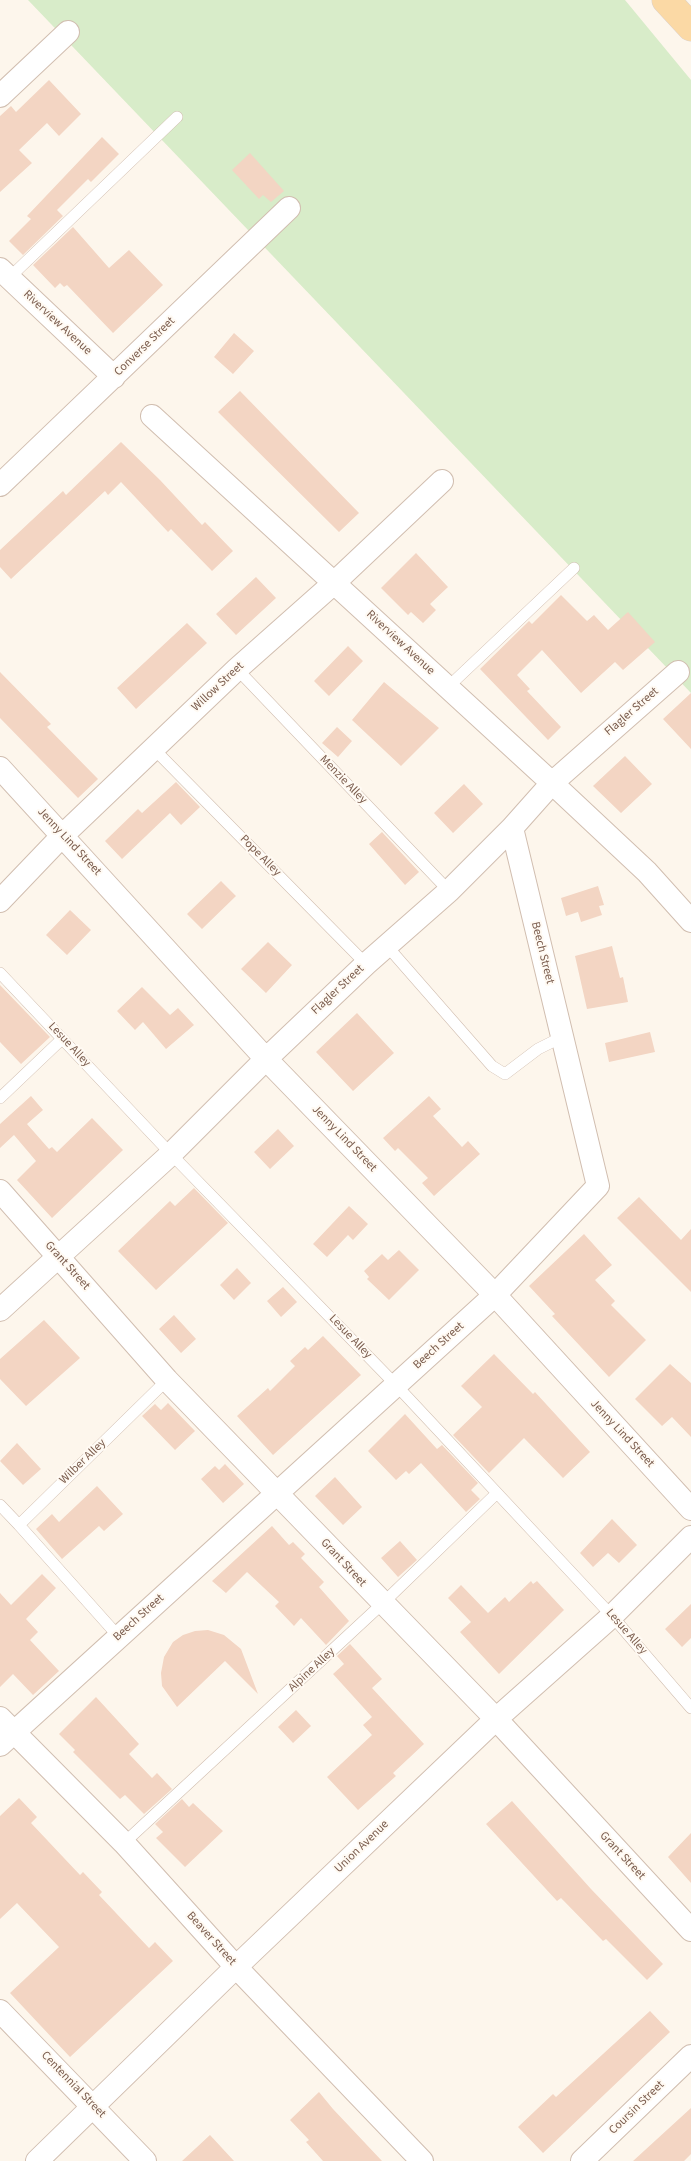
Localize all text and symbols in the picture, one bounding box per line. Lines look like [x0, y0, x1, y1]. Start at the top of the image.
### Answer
street label: Riverview Avenue [20, 288, 94, 358]
street label: Converse Street [112, 314, 178, 380]
street label: Riverview Avenue [363, 608, 437, 678]
street label: Willow Street [189, 659, 247, 715]
street label: Flagler Street [602, 685, 662, 739]
street label: Menzie Alley [316, 753, 370, 807]
street label: Jenny Lind Street [34, 805, 104, 879]
street label: Pope Alley [236, 832, 284, 880]
street label: Beech Street [527, 920, 557, 986]
street label: Flagler Street [309, 962, 367, 1018]
street label: Lesue Alley [45, 1020, 93, 1070]
street label: Jenny Lind Street [308, 1103, 380, 1175]
street label: Grant Street [41, 1239, 93, 1293]
street label: Lesue Alley [325, 1312, 375, 1362]
street label: Beech Street [411, 1319, 467, 1373]
street label: Jenny Lind Street [587, 1397, 657, 1471]
street label: Wilber Alley [57, 1436, 109, 1488]
street label: Grant Street [317, 1536, 369, 1590]
street label: Beech Street [111, 1591, 167, 1645]
street label: Lesue Alley [602, 1606, 650, 1658]
street label: Alpine Alley [286, 1645, 338, 1695]
street label: Union Avenue [332, 1818, 392, 1876]
street label: Grant Street [596, 1829, 648, 1883]
street label: Beaver Street [183, 1909, 239, 1969]
street label: Centennial Street [38, 2049, 108, 2121]
street label: Coursin Street [606, 2078, 668, 2138]

